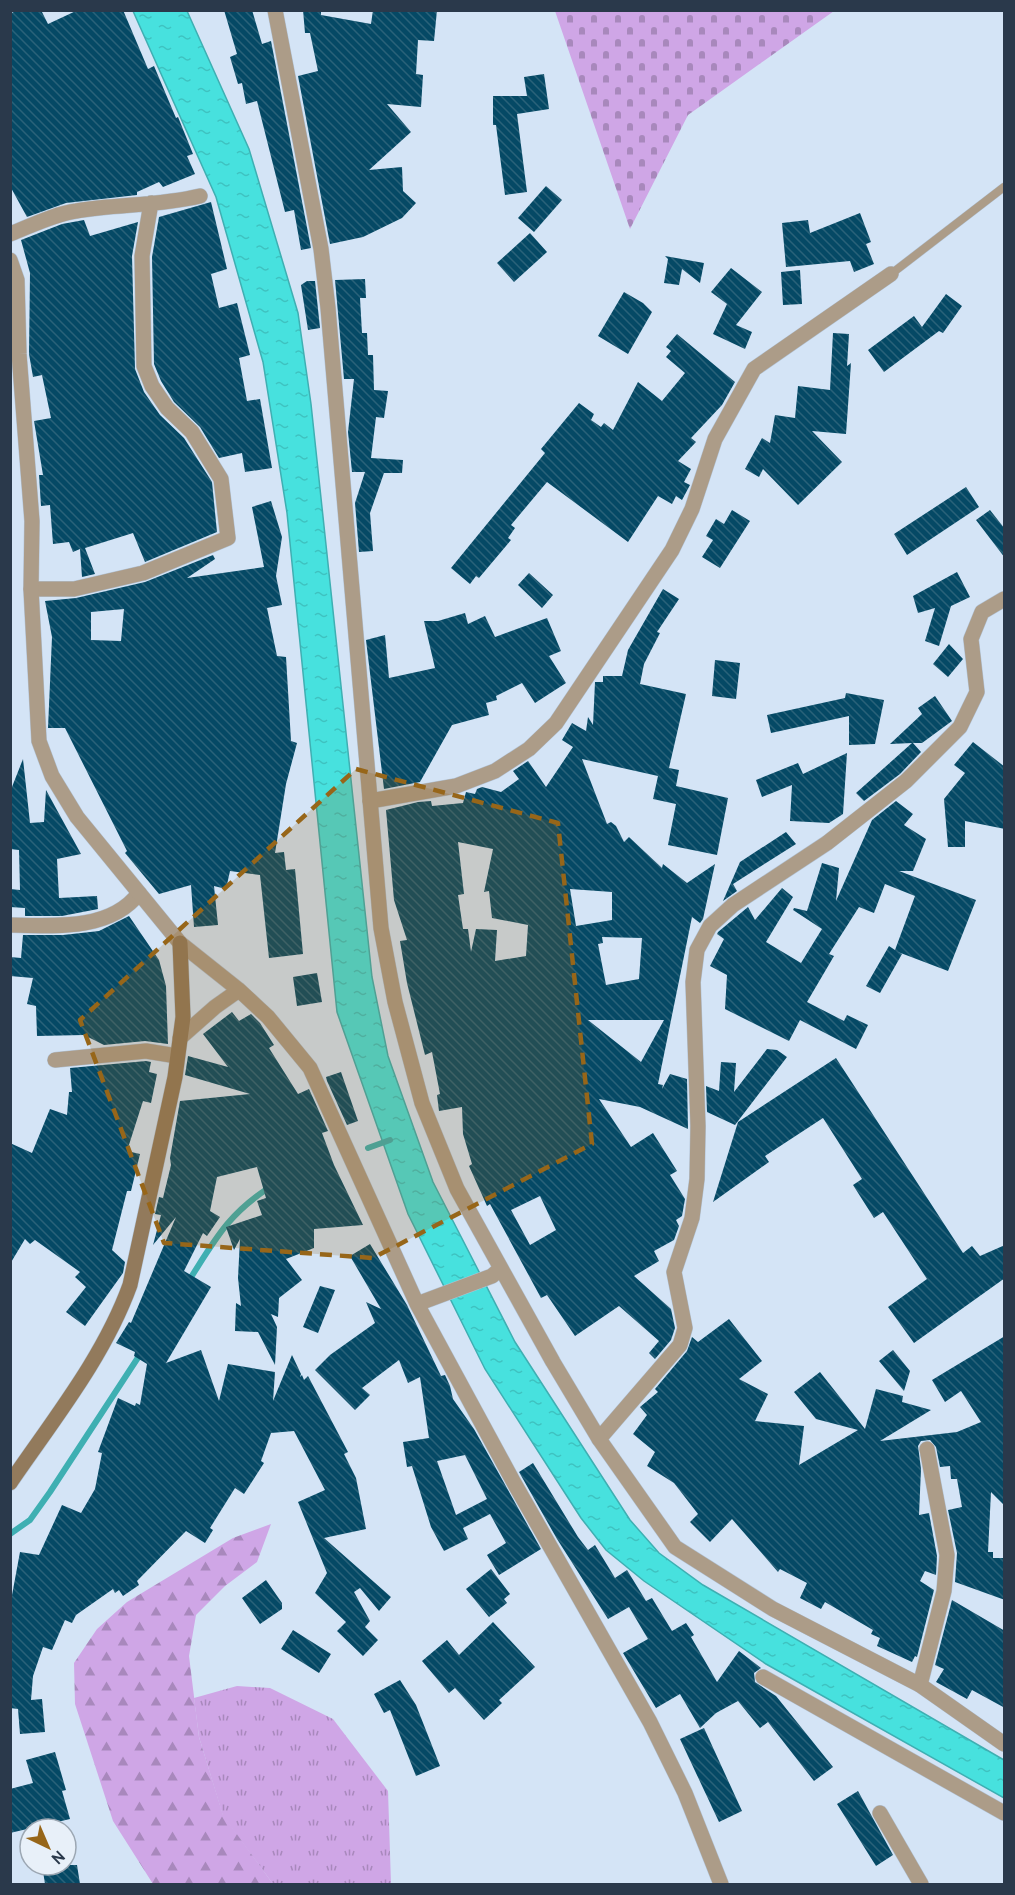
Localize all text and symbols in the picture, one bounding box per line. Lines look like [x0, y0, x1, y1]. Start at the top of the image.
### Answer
north arrow [18, 1817, 78, 1877]
text: N [46, 1845, 68, 1868]

